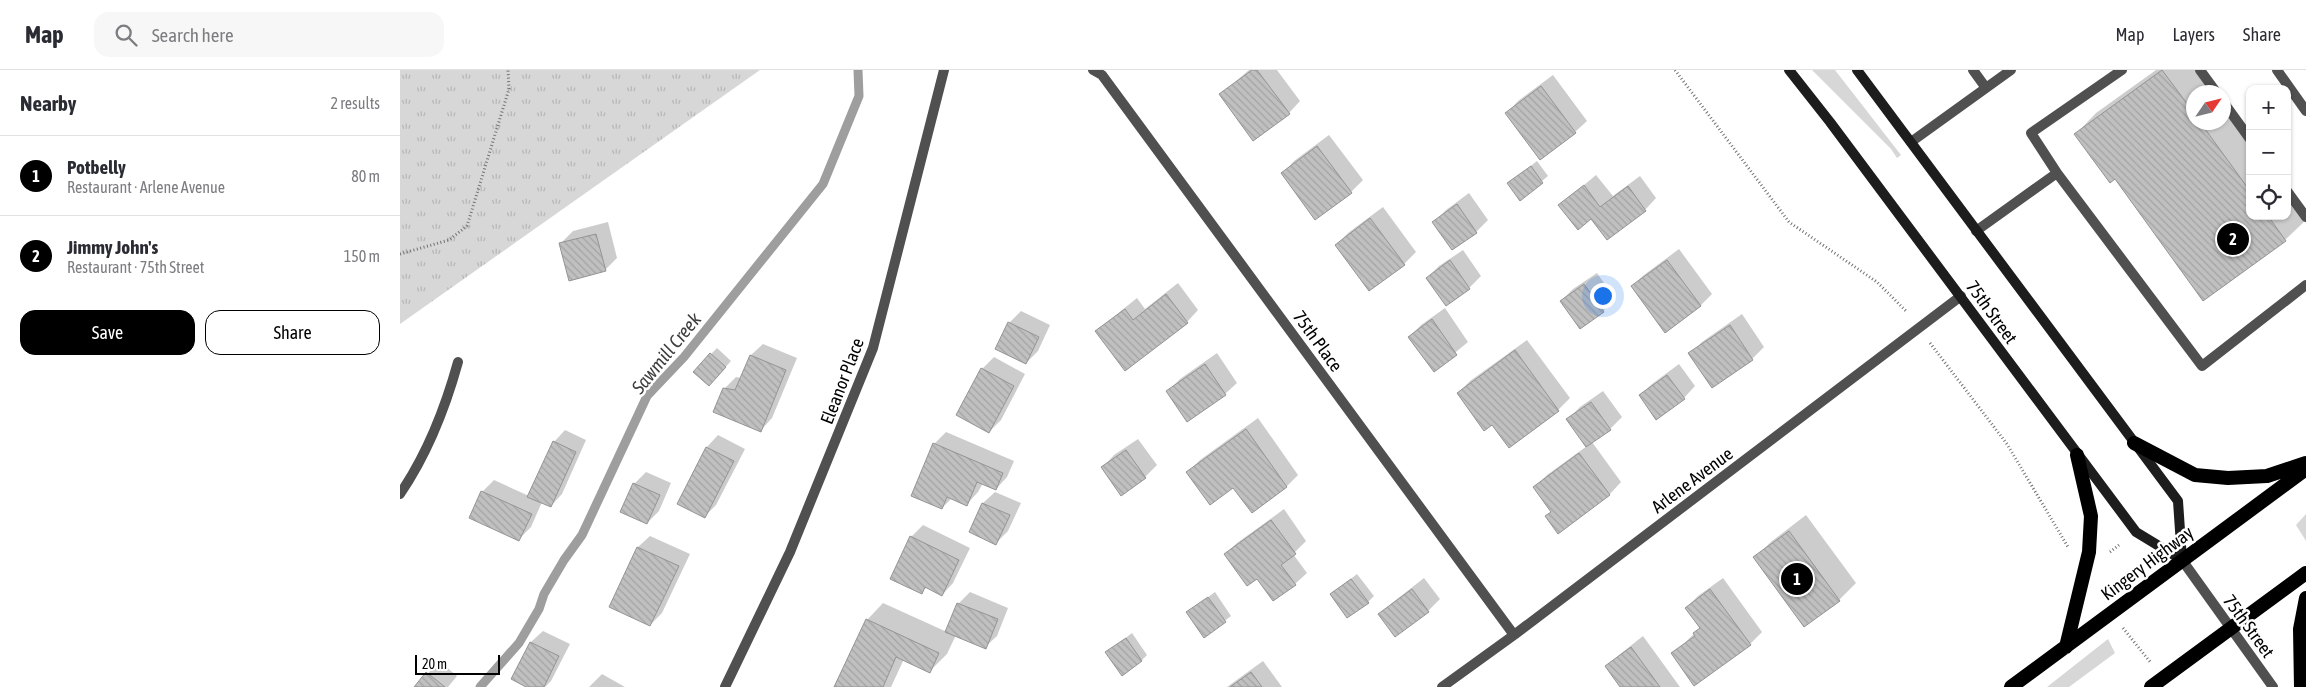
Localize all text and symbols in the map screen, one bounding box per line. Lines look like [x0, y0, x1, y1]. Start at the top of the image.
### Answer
search box [94, 12, 444, 57]
text: Map [25, 21, 64, 48]
icon: search [112, 21, 140, 49]
text: Search here [152, 24, 234, 46]
text: Map [2115, 24, 2144, 45]
text: Layers [2172, 24, 2215, 45]
text: Share [2243, 24, 2281, 45]
north arrow [2186, 85, 2231, 130]
map controls [2246, 85, 2291, 220]
button: + [2246, 85, 2291, 130]
text: Nearby [20, 91, 76, 115]
text: 2 results [330, 94, 380, 112]
button: − [2246, 130, 2291, 175]
text: Potbelly [67, 156, 126, 178]
text: 1 [32, 167, 40, 185]
text: 80 m [351, 167, 380, 185]
button: locate [2246, 175, 2291, 220]
text: Restaurant · Arlene Avenue [67, 178, 225, 196]
pin: 2 [2217, 220, 2249, 258]
text: Jimmy John's [67, 236, 158, 258]
text: 2 [32, 247, 40, 265]
text: 150 m [344, 247, 380, 265]
text: Restaurant · 75th Street [67, 258, 204, 276]
street label: 75th Street [1962, 276, 2022, 348]
your location [1590, 283, 1616, 309]
street label: 75th Place [1289, 306, 1347, 376]
water label: Sawmill Creek [626, 308, 706, 399]
button: Save [20, 310, 195, 355]
button: Share [205, 310, 380, 355]
street label: Eleanor Place [816, 335, 868, 427]
street label: Arlene Avenue [1647, 443, 1737, 517]
street label: Kingery Highway [2097, 522, 2197, 604]
pin: 1 [1781, 560, 1813, 598]
street label: 75th Street [2219, 590, 2279, 662]
scale bar [415, 652, 500, 675]
text: 20 m [422, 656, 447, 672]

